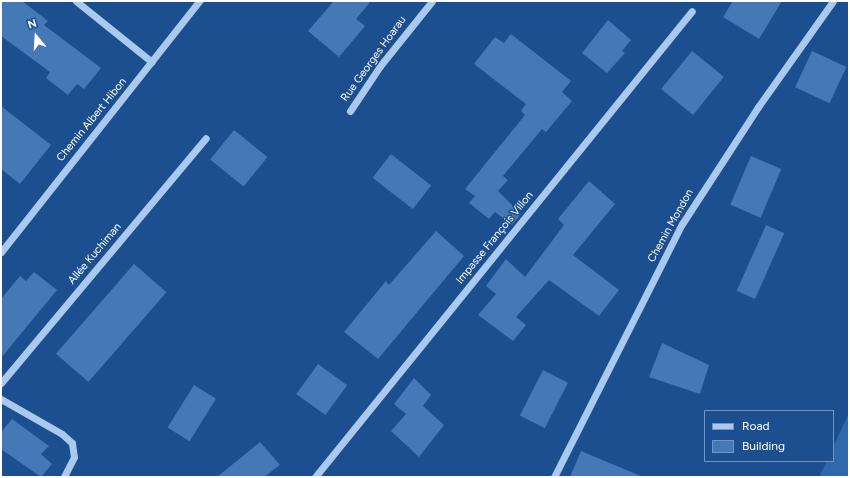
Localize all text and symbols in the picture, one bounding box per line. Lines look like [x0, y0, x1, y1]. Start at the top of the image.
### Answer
street label: Rue Georges Hoarau [339, 14, 409, 104]
north arrow [16, 16, 56, 56]
text: N [26, 17, 38, 32]
street label: Chemin Albert Hibon [54, 76, 130, 164]
street label: Chemin Mondon [645, 187, 697, 265]
street label: Impasse François Villon [454, 189, 536, 287]
street label: Allée Kuchiman [66, 221, 124, 287]
legend [704, 410, 834, 462]
text: Road [742, 419, 770, 433]
text: Building [742, 439, 785, 453]

